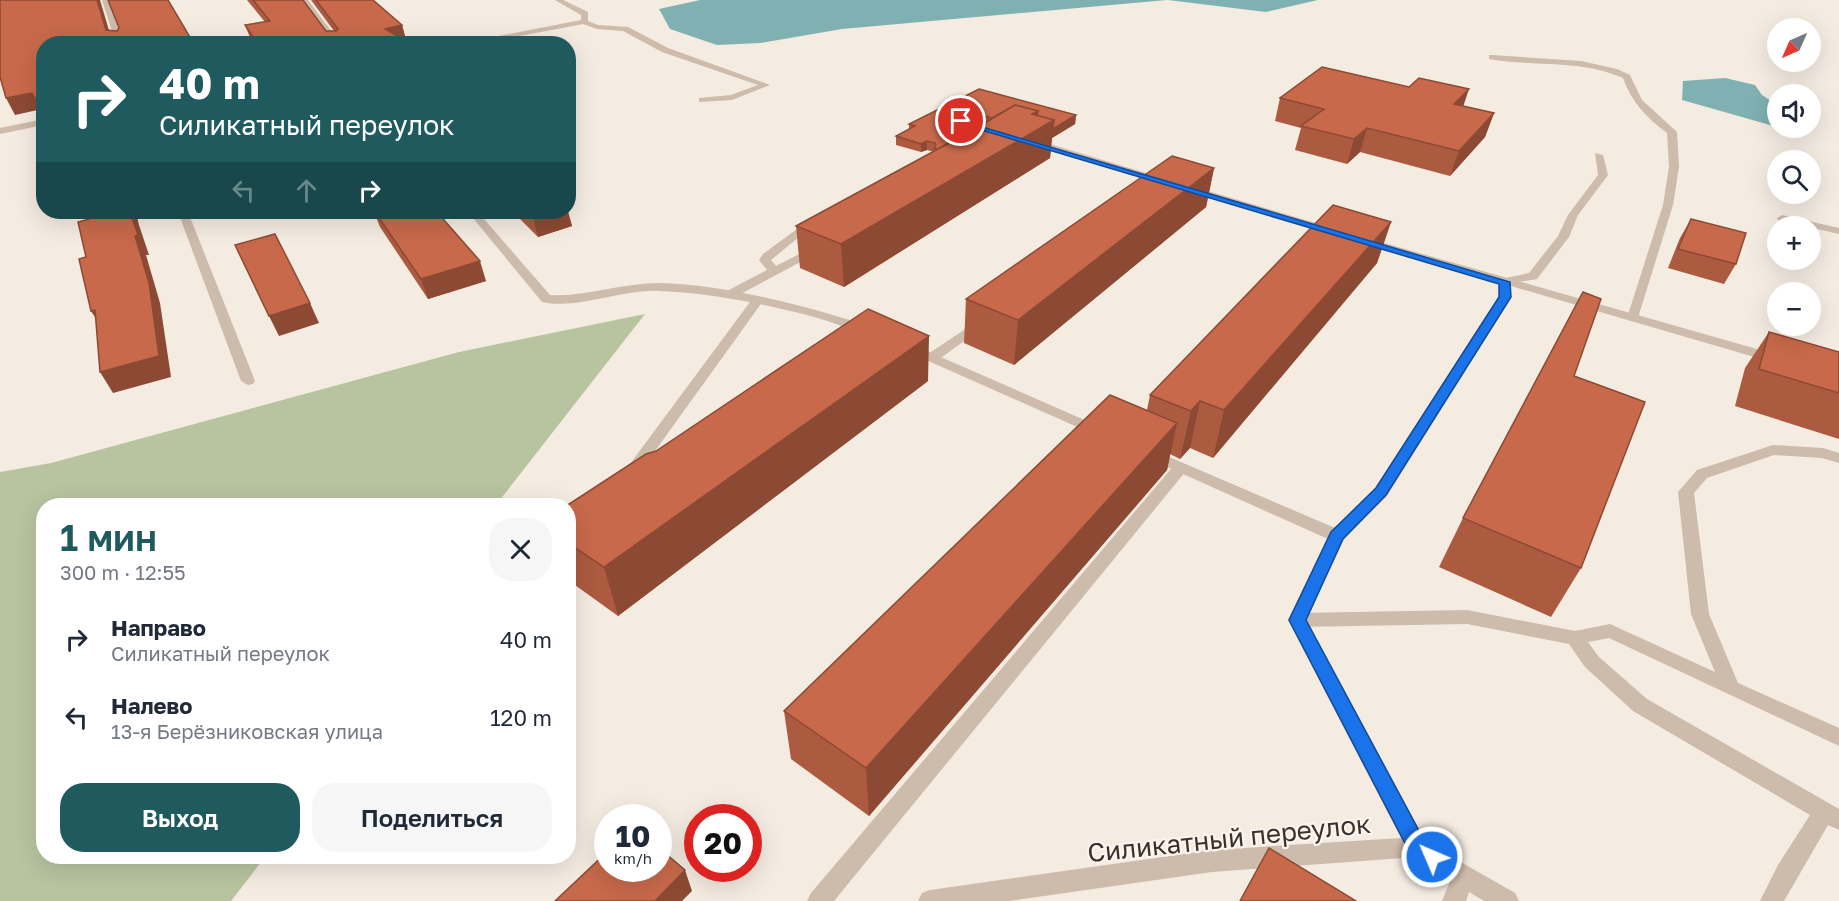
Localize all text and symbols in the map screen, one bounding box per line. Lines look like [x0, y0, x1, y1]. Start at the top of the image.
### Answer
north arrow [1767, 18, 1821, 72]
map controls [1767, 18, 1821, 336]
text: 40 m [159, 58, 260, 108]
icon: right [60, 60, 138, 138]
button: sound [1767, 84, 1821, 138]
pin [935, 95, 986, 146]
icon: arrive [944, 104, 977, 137]
text: Силикатный переулок [159, 109, 455, 141]
button: search [1767, 150, 1821, 204]
icon: left [227, 174, 260, 207]
icon: ahead [290, 174, 323, 207]
icon: right [353, 174, 386, 207]
button: + [1767, 216, 1821, 270]
button: − [1767, 282, 1821, 336]
text: 1 мин [60, 516, 157, 559]
button: close [489, 518, 552, 581]
text: 300 m · 12:55 [60, 560, 186, 584]
text: Направо [111, 614, 206, 641]
icon: right [60, 623, 93, 656]
text: 40 m [500, 626, 552, 653]
text: Силикатный переулок [111, 641, 330, 665]
text: Налево [111, 692, 193, 719]
icon: left [60, 701, 93, 734]
text: 120 m [490, 704, 552, 731]
text: 13-я Берёзниковская улица [111, 719, 383, 743]
button: Выход [60, 783, 300, 852]
button: Поделиться [312, 783, 552, 852]
speed limit sign: 20 [684, 804, 762, 882]
street label: Силикатный переулок [1086, 808, 1372, 868]
text: 10 [616, 818, 650, 854]
position arrow [1400, 825, 1464, 889]
text: km/h [614, 849, 652, 867]

